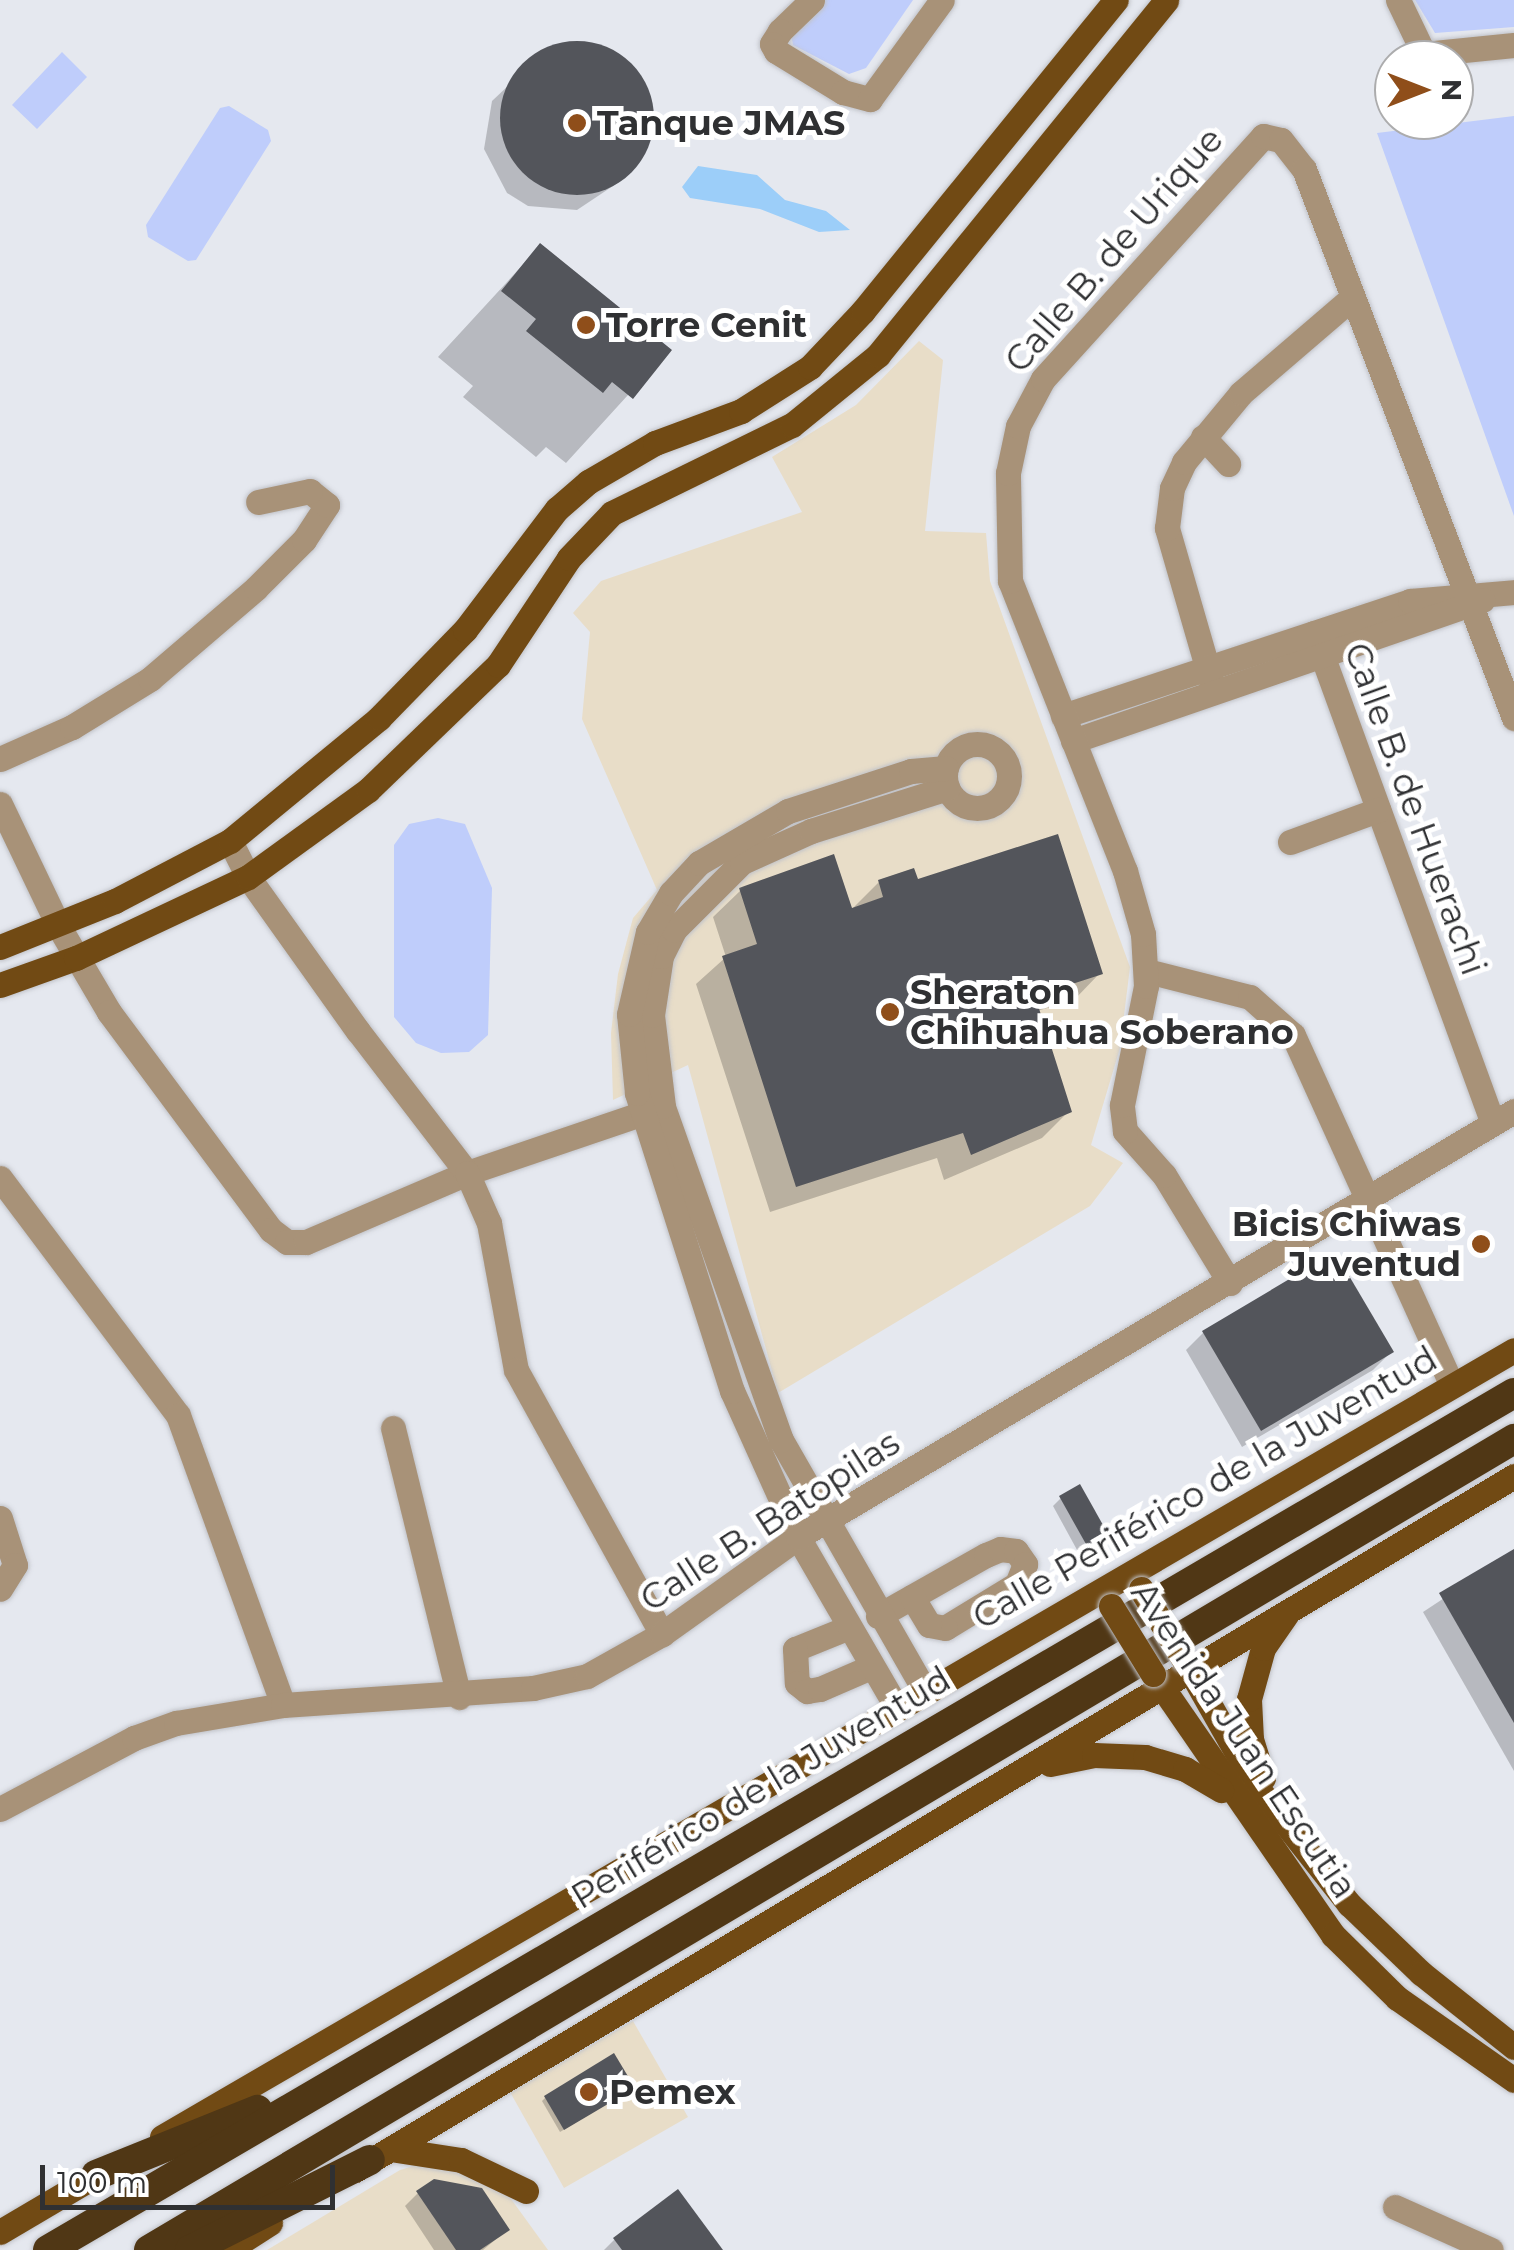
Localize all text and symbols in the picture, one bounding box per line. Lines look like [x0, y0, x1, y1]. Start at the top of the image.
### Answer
north arrow [1374, 40, 1474, 140]
text: N [1435, 79, 1469, 101]
place label: Tanque JMAS [597, 102, 845, 144]
marker: Tanque JMAS [566, 112, 588, 134]
street label: Calle B. de Urique [996, 119, 1232, 381]
place label: Torre Cenit [606, 304, 807, 346]
marker: Torre Cenit [575, 314, 597, 336]
street label: Calle B. de Huerachi [1335, 637, 1495, 981]
place label: Sheraton Chihuahua Soberano [910, 971, 1294, 1053]
marker: Sheraton Chihuahua Soberano [879, 1001, 901, 1023]
place label: Bicis Chiwas Juventud [1232, 1203, 1461, 1285]
marker: Bicis Chiwas Juventud [1470, 1233, 1492, 1255]
street label: Calle Periférico de la Juventud [966, 1338, 1444, 1638]
street label: Calle B. Batopilas [633, 1422, 907, 1620]
street label: Avenida Juan Escutia [1122, 1574, 1366, 1906]
street label: Periférico de la Juventud [564, 1658, 958, 1918]
place label: Pemex [609, 2071, 736, 2113]
marker: Pemex [578, 2081, 600, 2103]
scale bar [45, 2145, 340, 2207]
text: 100 m [57, 2164, 147, 2201]

